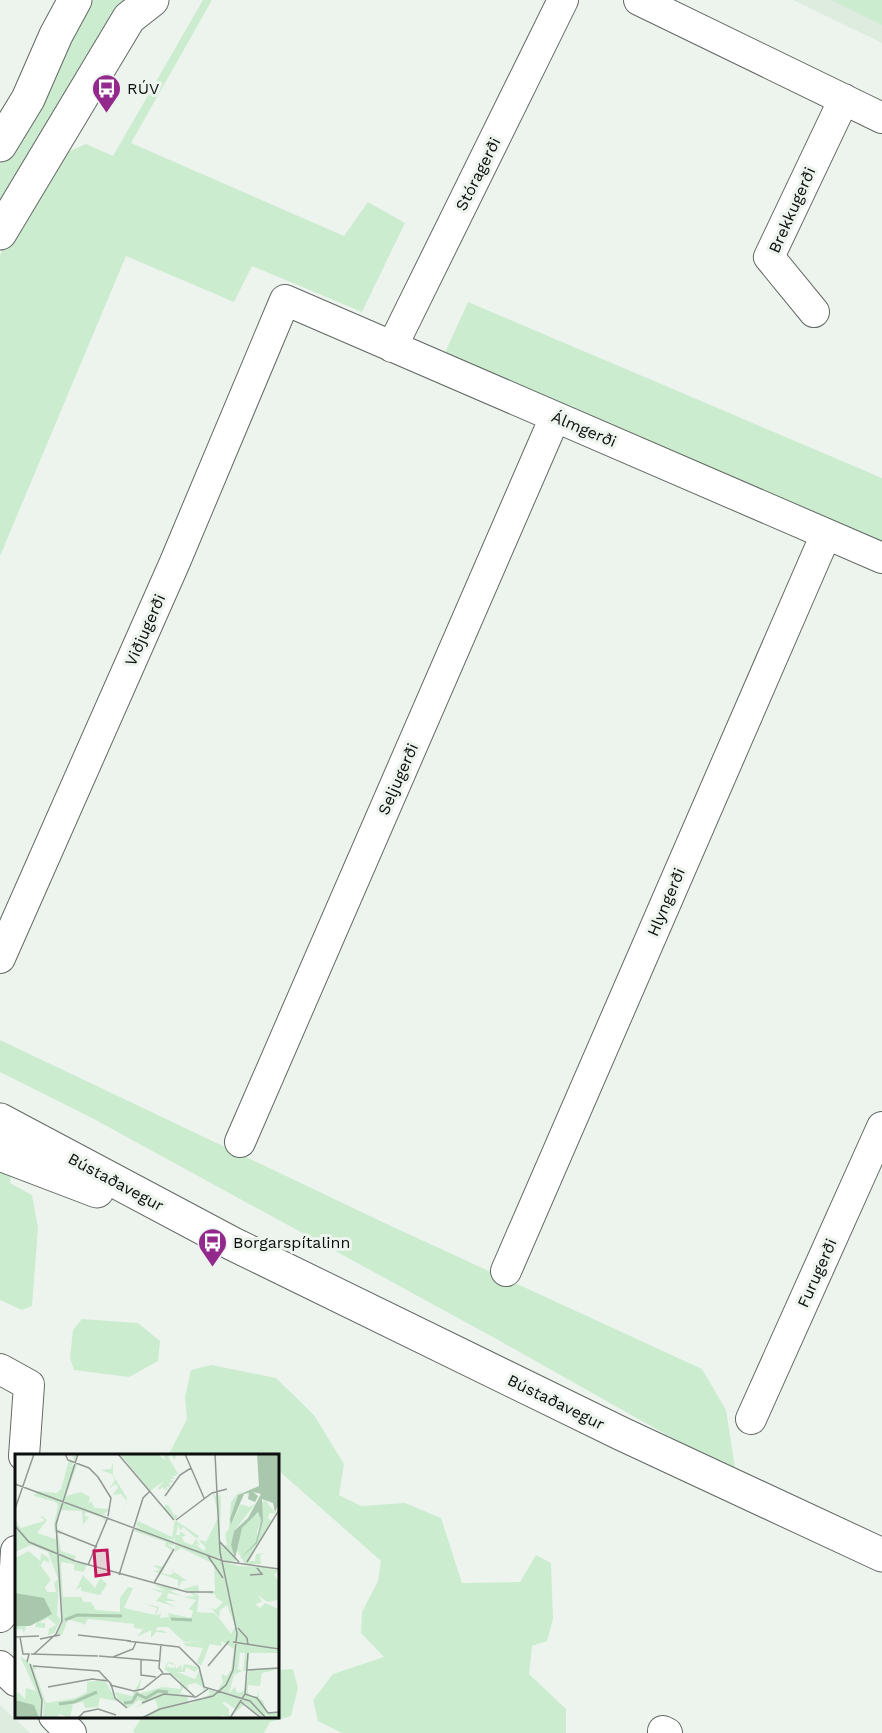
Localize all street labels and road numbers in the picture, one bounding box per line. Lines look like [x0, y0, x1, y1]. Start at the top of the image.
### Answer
street label: Stóragerði [451, 134, 505, 214]
street label: Brekkugerði [765, 164, 819, 256]
street label: Álmgerði [549, 407, 619, 451]
street label: Viðjugerði [121, 591, 169, 669]
street label: Seljugerði [374, 740, 422, 818]
street label: Hlyngerði [643, 865, 689, 939]
street label: Bústaðavegur [65, 1149, 167, 1215]
street label: Furugerði [793, 1236, 841, 1310]
street label: Bústaðavegur [504, 1370, 608, 1434]

